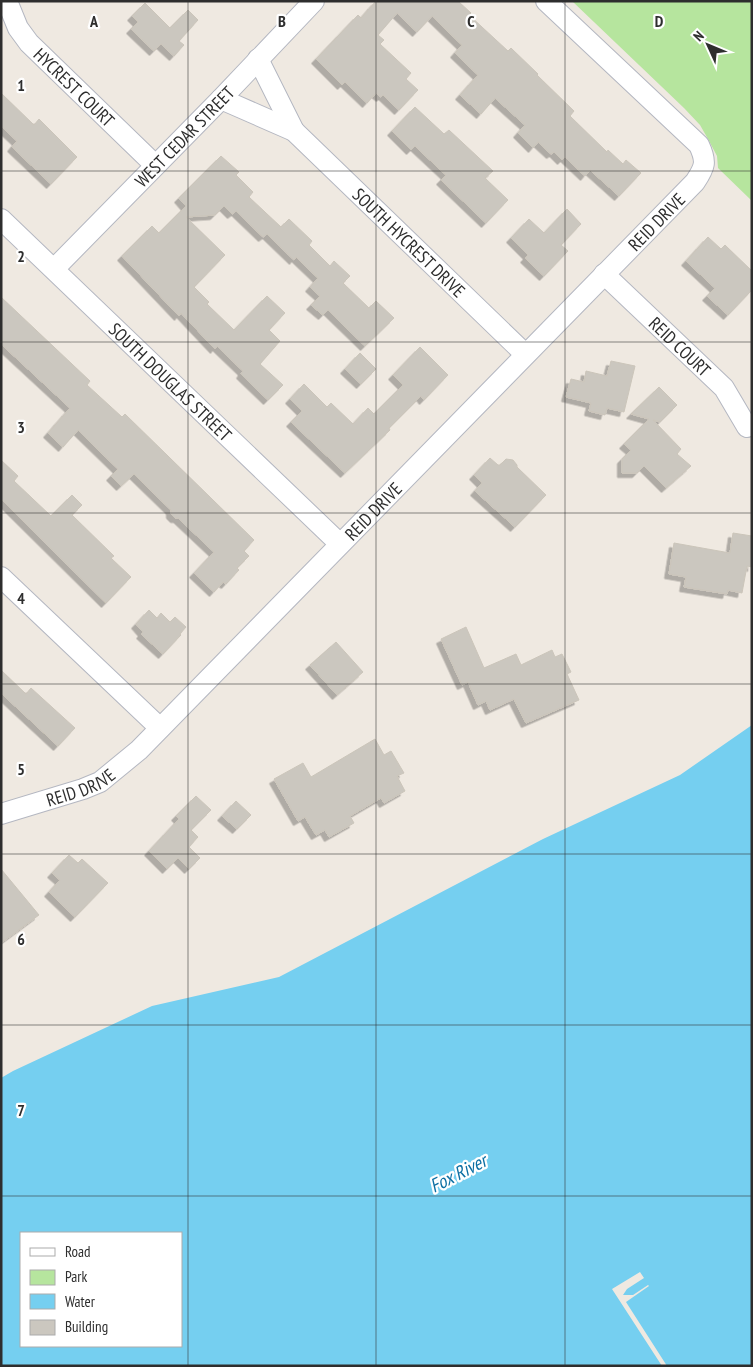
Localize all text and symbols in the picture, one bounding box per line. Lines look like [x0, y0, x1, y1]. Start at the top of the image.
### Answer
text: A [89, 11, 99, 31]
text: B [278, 11, 286, 31]
text: C [467, 11, 475, 31]
text: D [655, 11, 664, 31]
north arrow [683, 20, 733, 70]
text: N [690, 27, 708, 45]
street label: HYCREST COURT [29, 43, 120, 131]
text: 1 [17, 75, 25, 95]
street label: WEST CEDAR STREET [130, 81, 239, 192]
street label: SOUTH HYCREST DRIVE [348, 183, 470, 302]
street label: REID DRIVE [623, 188, 690, 255]
text: 2 [17, 246, 25, 266]
street label: REID COURT [644, 312, 716, 381]
street label: SOUTH DOUGLAS STREET [104, 317, 237, 446]
text: 3 [17, 417, 25, 437]
street label: REID DRIVE [339, 477, 406, 545]
text: 4 [17, 588, 25, 608]
text: 5 [17, 759, 25, 779]
street label: REID DRIVE [43, 763, 120, 811]
text: 6 [17, 929, 25, 949]
text: 7 [17, 1100, 25, 1120]
water label: Fox River [425, 1147, 493, 1197]
legend [20, 1232, 182, 1347]
text: Road [65, 1242, 91, 1261]
text: Park [65, 1267, 87, 1286]
text: Water [65, 1292, 96, 1311]
text: Building [65, 1317, 108, 1336]

